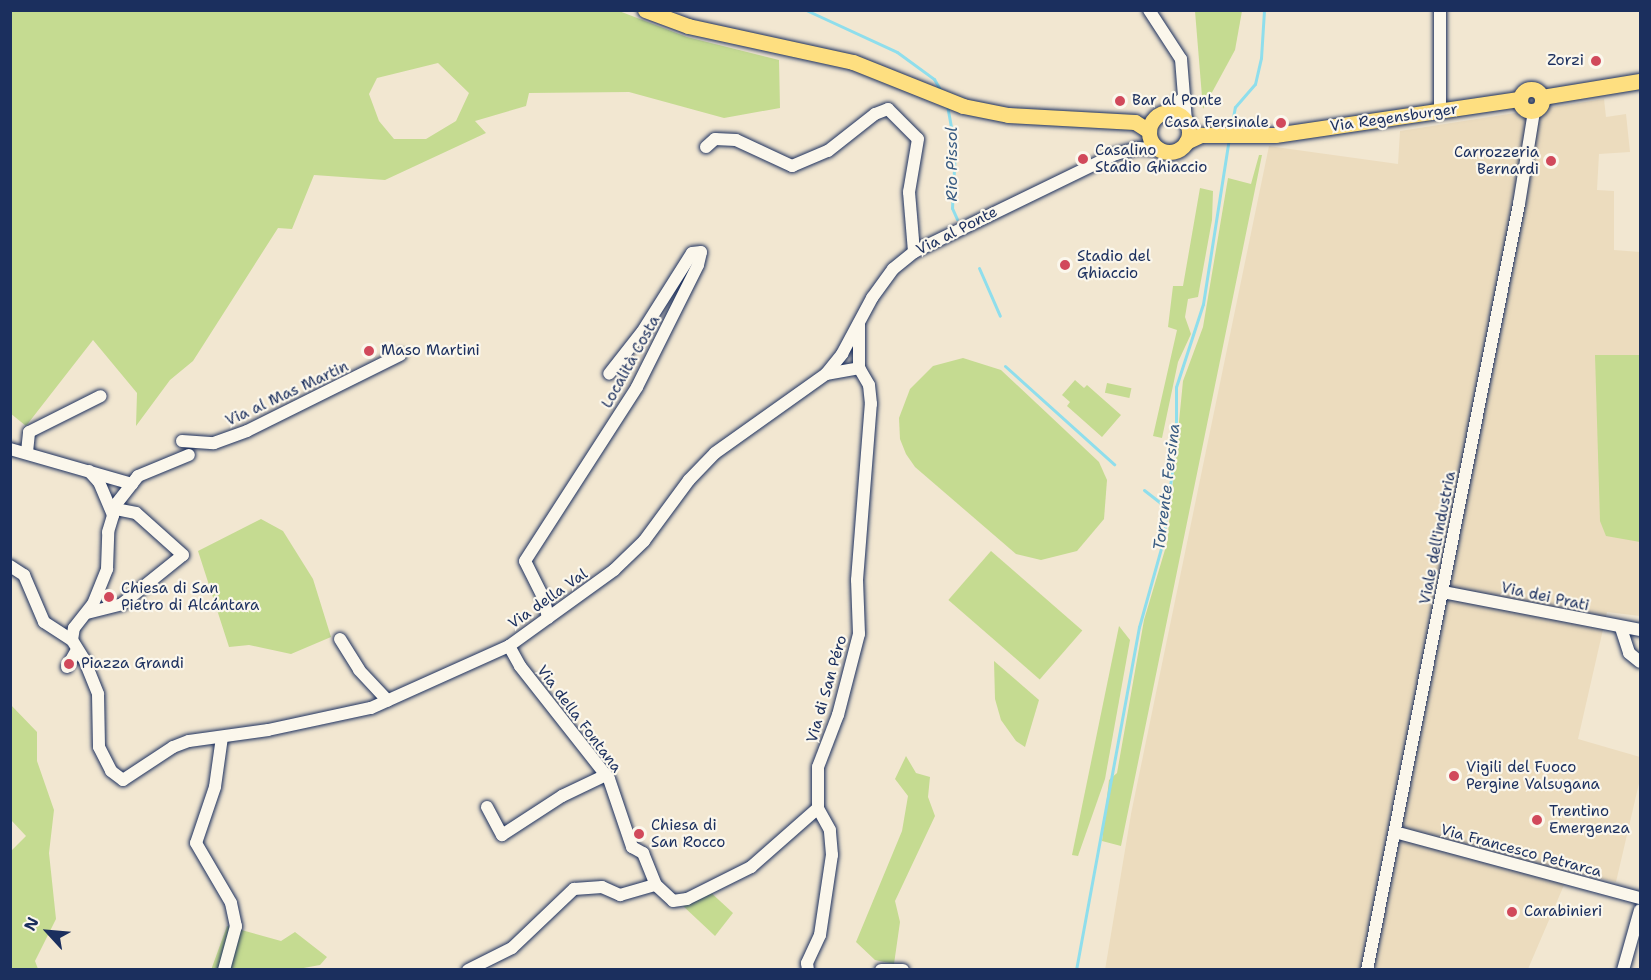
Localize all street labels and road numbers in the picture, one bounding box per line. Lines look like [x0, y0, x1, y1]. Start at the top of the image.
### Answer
street label: Via Regensburger [1329, 100, 1459, 136]
street label: Via al Ponte [914, 203, 1000, 259]
street label: Località Costa [598, 313, 664, 411]
street label: Via al Mas Martin [223, 358, 351, 430]
street label: Viale dell'industria [1416, 470, 1460, 606]
street label: Via della Val [505, 565, 591, 633]
street label: Via dei Prati [1499, 579, 1591, 615]
street label: Via di San Péro [803, 633, 851, 745]
street label: Via della Fontana [533, 662, 625, 776]
street label: Via Francesco Petrarca [1439, 821, 1603, 881]

